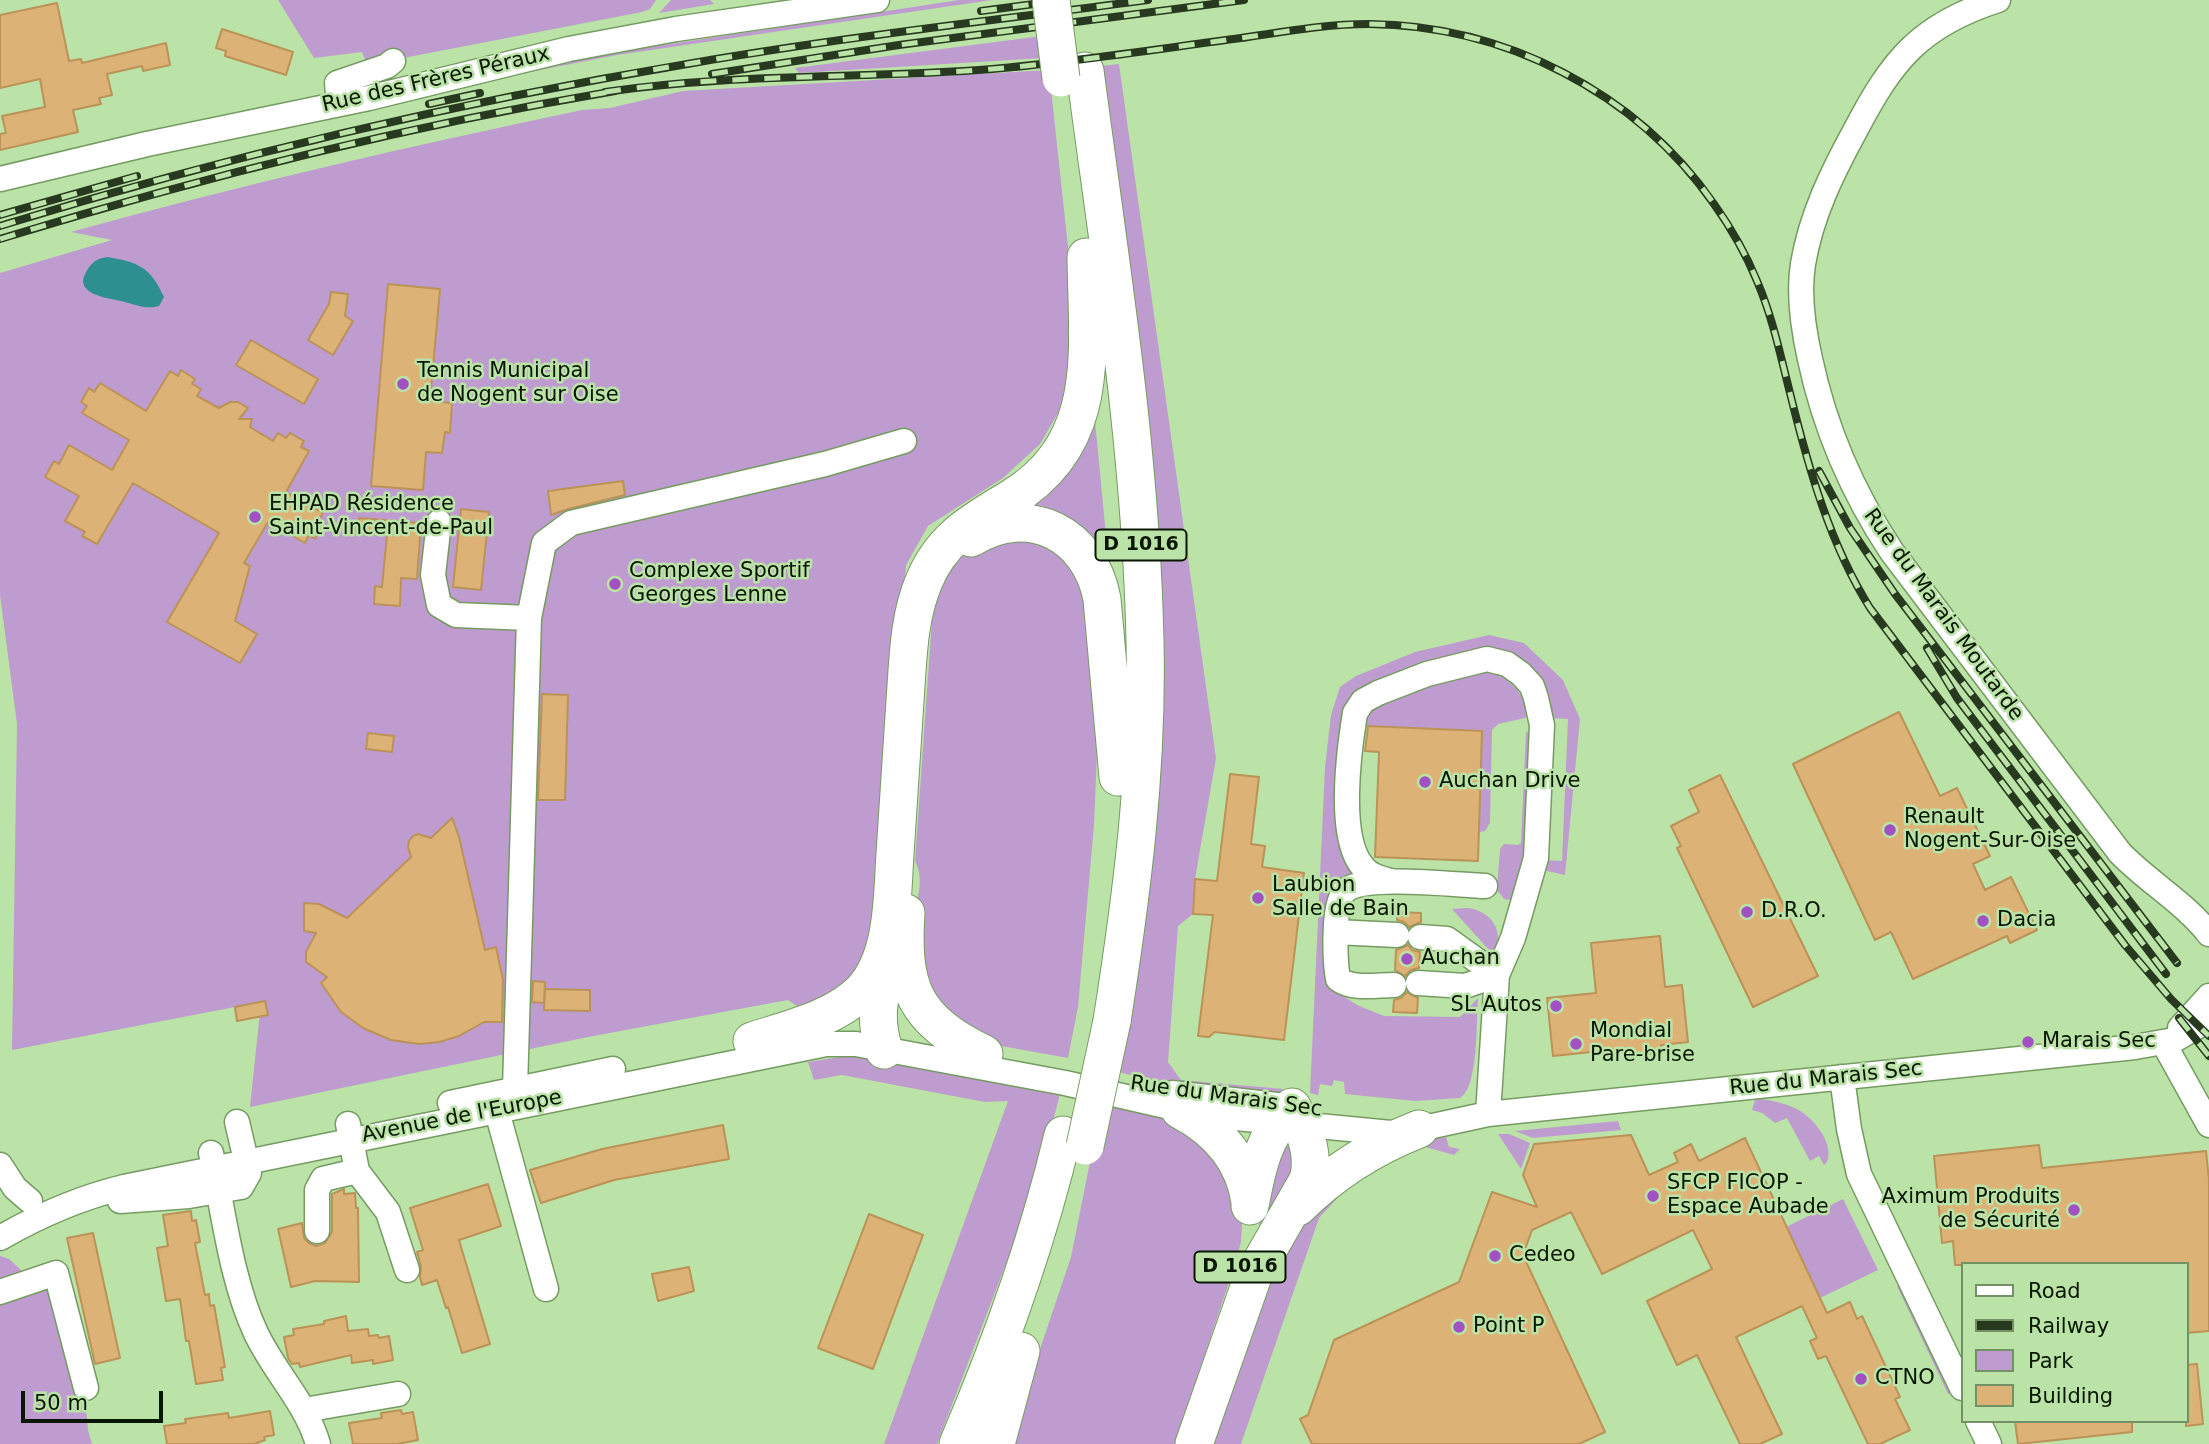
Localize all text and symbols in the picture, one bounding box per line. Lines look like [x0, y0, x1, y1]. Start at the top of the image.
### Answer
street label: Rue des Frères Péraux [320, 42, 552, 118]
place label: Tennis Municipal de Nogent sur Oise [417, 359, 619, 409]
marker: Tennis Municipal de Nogent sur Oise [395, 376, 411, 392]
place label: EHPAD Résidence Saint-Vincent-de-Paul [269, 492, 493, 542]
street label: Rue du Marais Moutarde [1858, 504, 2028, 726]
marker: EHPAD Résidence Saint-Vincent-de-Paul [247, 509, 263, 525]
road number: D 1016 [1096, 530, 1186, 560]
place label: Complexe Sportif Georges Lenne [629, 559, 810, 609]
marker: Complexe Sportif Georges Lenne [607, 576, 623, 592]
place label: Auchan Drive [1439, 769, 1580, 795]
marker: Auchan Drive [1417, 774, 1433, 790]
place label: Renault Nogent-Sur-Oise [1904, 805, 2076, 855]
marker: Renault Nogent-Sur-Oise [1882, 822, 1898, 838]
place label: Laubion Salle de Bain [1272, 873, 1409, 923]
marker: Laubion Salle de Bain [1250, 890, 1266, 906]
place label: D.R.O. [1761, 899, 1827, 925]
marker: D.R.O. [1739, 904, 1755, 920]
place label: Dacia [1997, 908, 2056, 934]
marker: Dacia [1975, 913, 1991, 929]
place label: Auchan [1421, 946, 1500, 972]
marker: Auchan [1399, 951, 1415, 967]
place label: SL Autos [1451, 993, 1542, 1019]
marker: SL Autos [1548, 998, 1564, 1014]
place label: Mondial Pare-brise [1590, 1019, 1695, 1069]
place label: Marais Sec [2042, 1029, 2156, 1055]
marker: Marais Sec [2020, 1034, 2036, 1050]
marker: Mondial Pare-brise [1568, 1036, 1584, 1052]
street label: Rue du Marais Sec [1728, 1056, 1924, 1102]
street label: Rue du Marais Sec [1128, 1071, 1324, 1123]
street label: Avenue de l'Europe [360, 1085, 564, 1149]
place label: SFCP FICOP - Espace Aubade [1667, 1171, 1829, 1221]
place label: Aximum Produits de Sécurité [1882, 1185, 2060, 1235]
marker: SFCP FICOP - Espace Aubade [1645, 1188, 1661, 1204]
marker: Aximum Produits de Sécurité [2066, 1202, 2082, 1218]
place label: Cedeo [1509, 1243, 1576, 1269]
marker: Cedeo [1487, 1248, 1503, 1264]
road number: D 1016 [1194, 1252, 1286, 1282]
legend [1960, 1262, 2188, 1423]
text: Road [2028, 1279, 2081, 1303]
place label: Point P [1473, 1314, 1544, 1340]
text: Railway [2028, 1314, 2109, 1338]
marker: Point P [1451, 1319, 1467, 1335]
text: Park [2028, 1349, 2073, 1373]
place label: CTNO [1875, 1366, 1935, 1392]
marker: CTNO [1853, 1371, 1869, 1387]
scale bar [24, 1378, 166, 1422]
text: Building [2028, 1384, 2113, 1408]
text: 50 m [34, 1391, 88, 1415]

